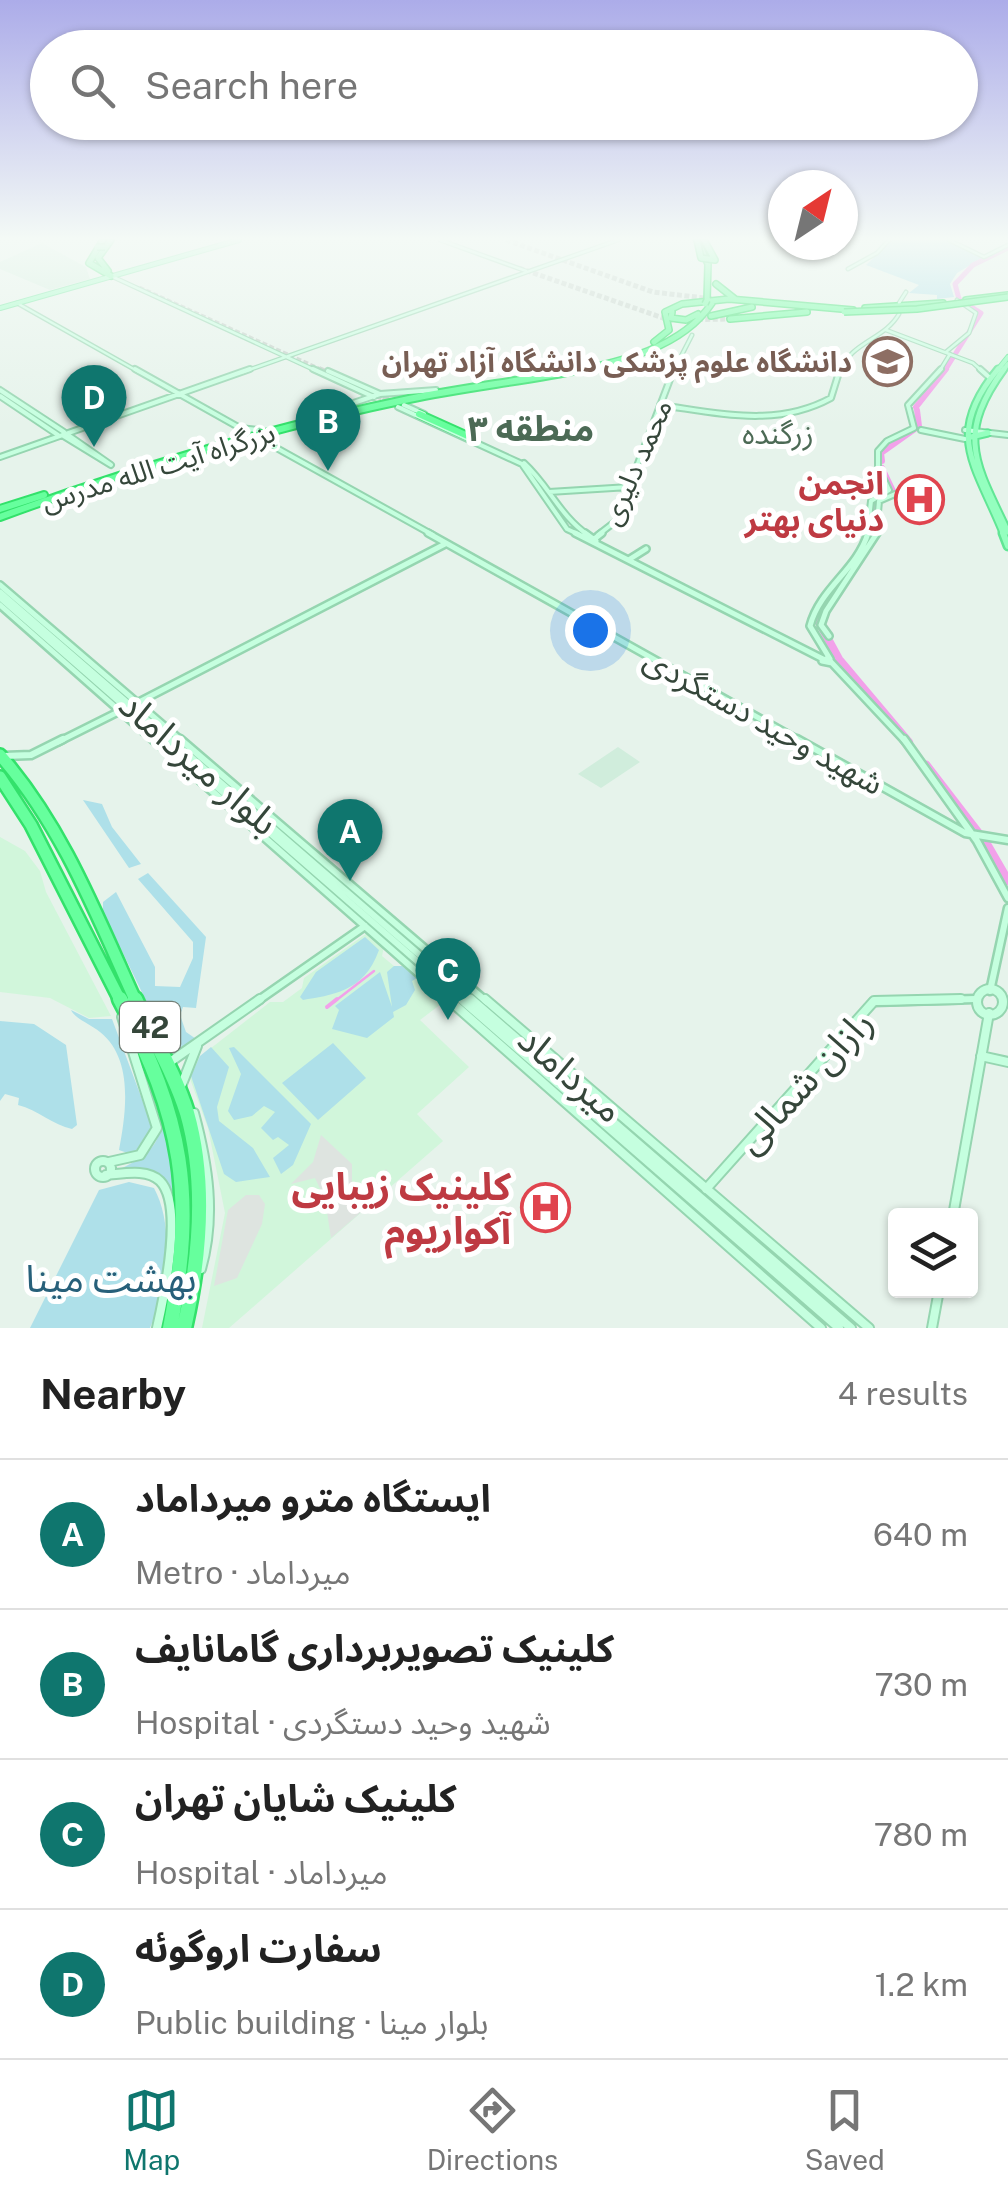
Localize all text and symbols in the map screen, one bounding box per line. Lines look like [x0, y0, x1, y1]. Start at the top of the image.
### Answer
search box [30, 30, 978, 140]
icon: search [65, 58, 120, 113]
text: Search here [145, 63, 358, 108]
north arrow [768, 170, 858, 260]
school or university icon: دانشگاه علوم پزشکی دانشگاه آزاد تهران [861, 335, 913, 387]
place label: دانشگاه علوم پزشکی دانشگاه آزاد تهران [382, 345, 852, 384]
pin: D [62, 364, 126, 447]
pin: B [296, 388, 360, 471]
street label: محمد دلیری [594, 394, 679, 530]
district label: منطقه ۳ [468, 408, 594, 449]
street label: بزرگراه آیت الله مدرس [37, 415, 279, 518]
district label: زرگنده [742, 415, 814, 451]
place label: انجمن دنیای بهتر [743, 464, 884, 539]
hospital icon: انجمن دنیای بهتر [893, 474, 945, 526]
your location [565, 605, 616, 656]
street label: شهید وحید دستگردی [637, 640, 890, 803]
street label: بلوار میرداماد [110, 682, 288, 844]
pin: A [318, 798, 382, 881]
pin: C [416, 938, 480, 1020]
street label: رازان شمالی [726, 1000, 882, 1162]
road number: 42 [120, 1002, 180, 1052]
street label: میرداماد [509, 1016, 633, 1132]
place label: کلینیک زیبایی آکواریوم [291, 1164, 513, 1259]
hospital icon: کلینیک زیبایی آکواریوم [520, 1182, 572, 1234]
map controls [888, 1208, 978, 1298]
button: layers [888, 1208, 978, 1298]
park label: بهشت مينا [26, 1256, 196, 1301]
text: Nearby [40, 1369, 186, 1418]
text: 4 results [838, 1375, 968, 1412]
text: ایستگاه مترو میرداماد [135, 1476, 491, 1521]
text: A [61, 1516, 84, 1553]
text: 640 m [873, 1516, 968, 1553]
text: Metro · میرداماد [135, 1554, 351, 1591]
text: کلینیک تصویربرداری گامانایف [135, 1626, 614, 1671]
text: B [62, 1666, 83, 1703]
text: 730 m [874, 1666, 968, 1703]
text: Hospital · شهید وحید دستگردی [135, 1704, 551, 1741]
text: کلینیک شایان تهران [135, 1776, 456, 1821]
text: C [61, 1816, 84, 1853]
text: 780 m [874, 1816, 968, 1853]
text: Hospital · میرداماد [135, 1854, 388, 1891]
text: سفارت اروگوئه [135, 1926, 382, 1971]
text: D [61, 1966, 84, 2003]
text: 1.2 km [875, 1966, 968, 2003]
text: Public building · بلوار مینا [135, 2004, 488, 2041]
tab: Map [123, 2083, 180, 2176]
tab: Directions [427, 2083, 558, 2176]
tab: Saved [805, 2083, 885, 2176]

